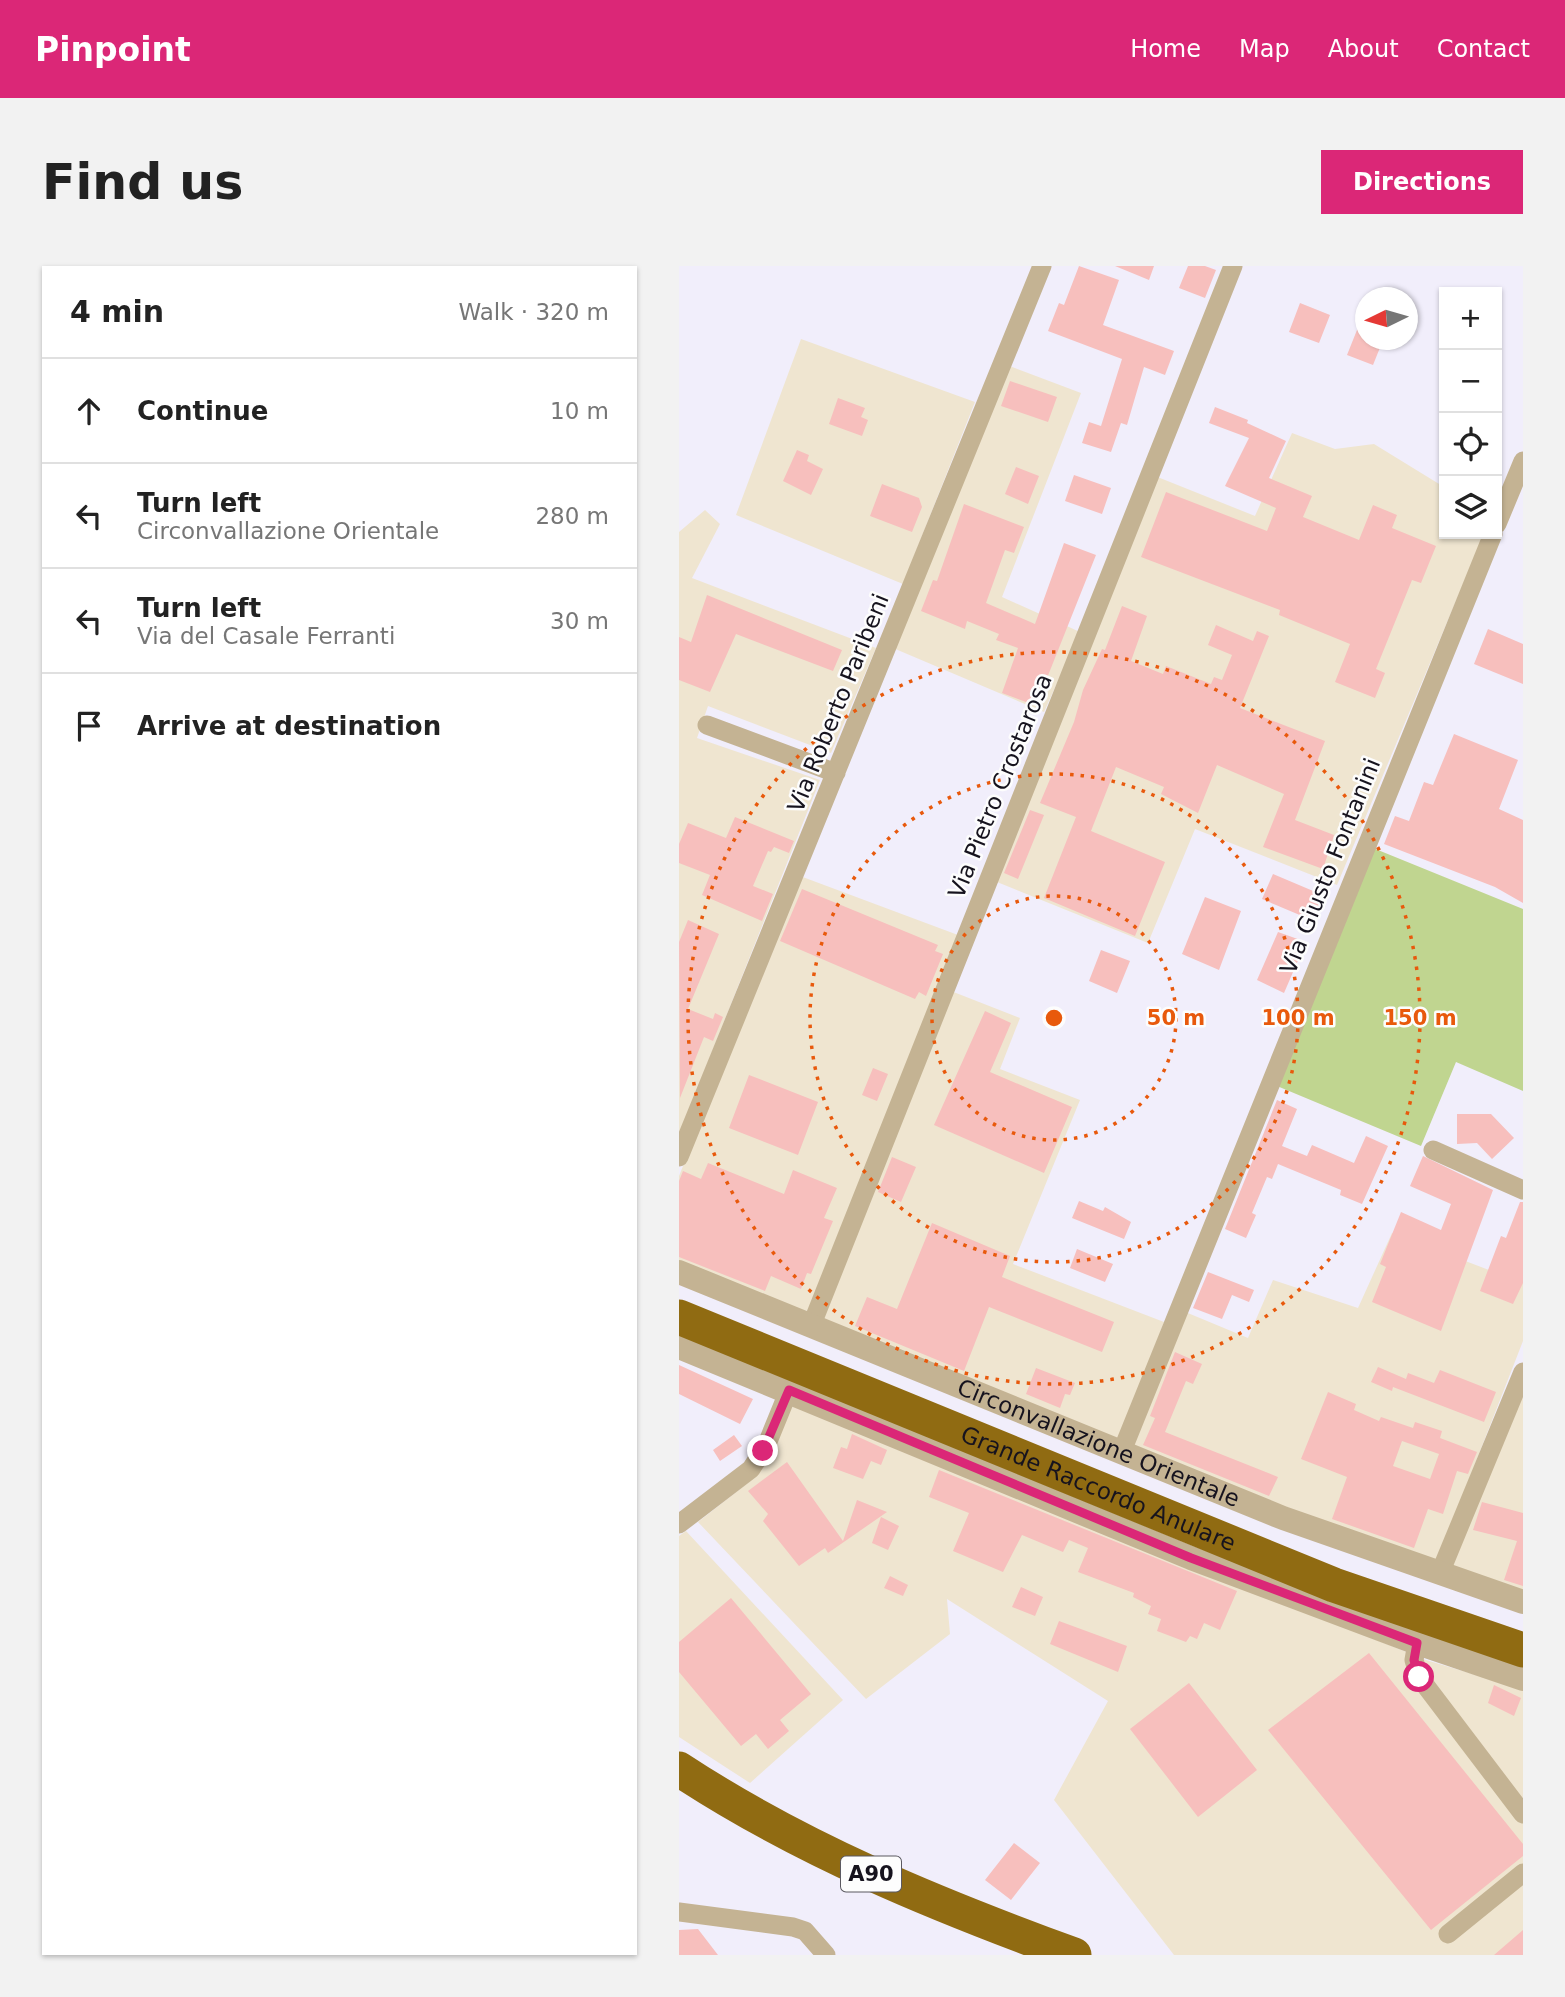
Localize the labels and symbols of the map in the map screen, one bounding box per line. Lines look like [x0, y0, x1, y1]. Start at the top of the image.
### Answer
north arrow [1355, 287, 1418, 350]
street label: Via Roberto Paribeni [782, 590, 894, 816]
street label: Via Pietro Crostarosa [943, 670, 1057, 902]
street label: Via Giusto Fontanini [1275, 754, 1385, 978]
centre of rings [1042, 1006, 1066, 1030]
text: 50 m [1147, 1006, 1205, 1030]
text: 100 m [1261, 1006, 1335, 1030]
text: 150 m [1383, 1006, 1457, 1030]
street label: Circonvallazione Orientale [954, 1374, 1243, 1512]
street label: Grande Raccordo Anulare [957, 1421, 1240, 1556]
route end [747, 1435, 778, 1466]
route start [1403, 1661, 1434, 1692]
road number: A90 [841, 1856, 901, 1892]

